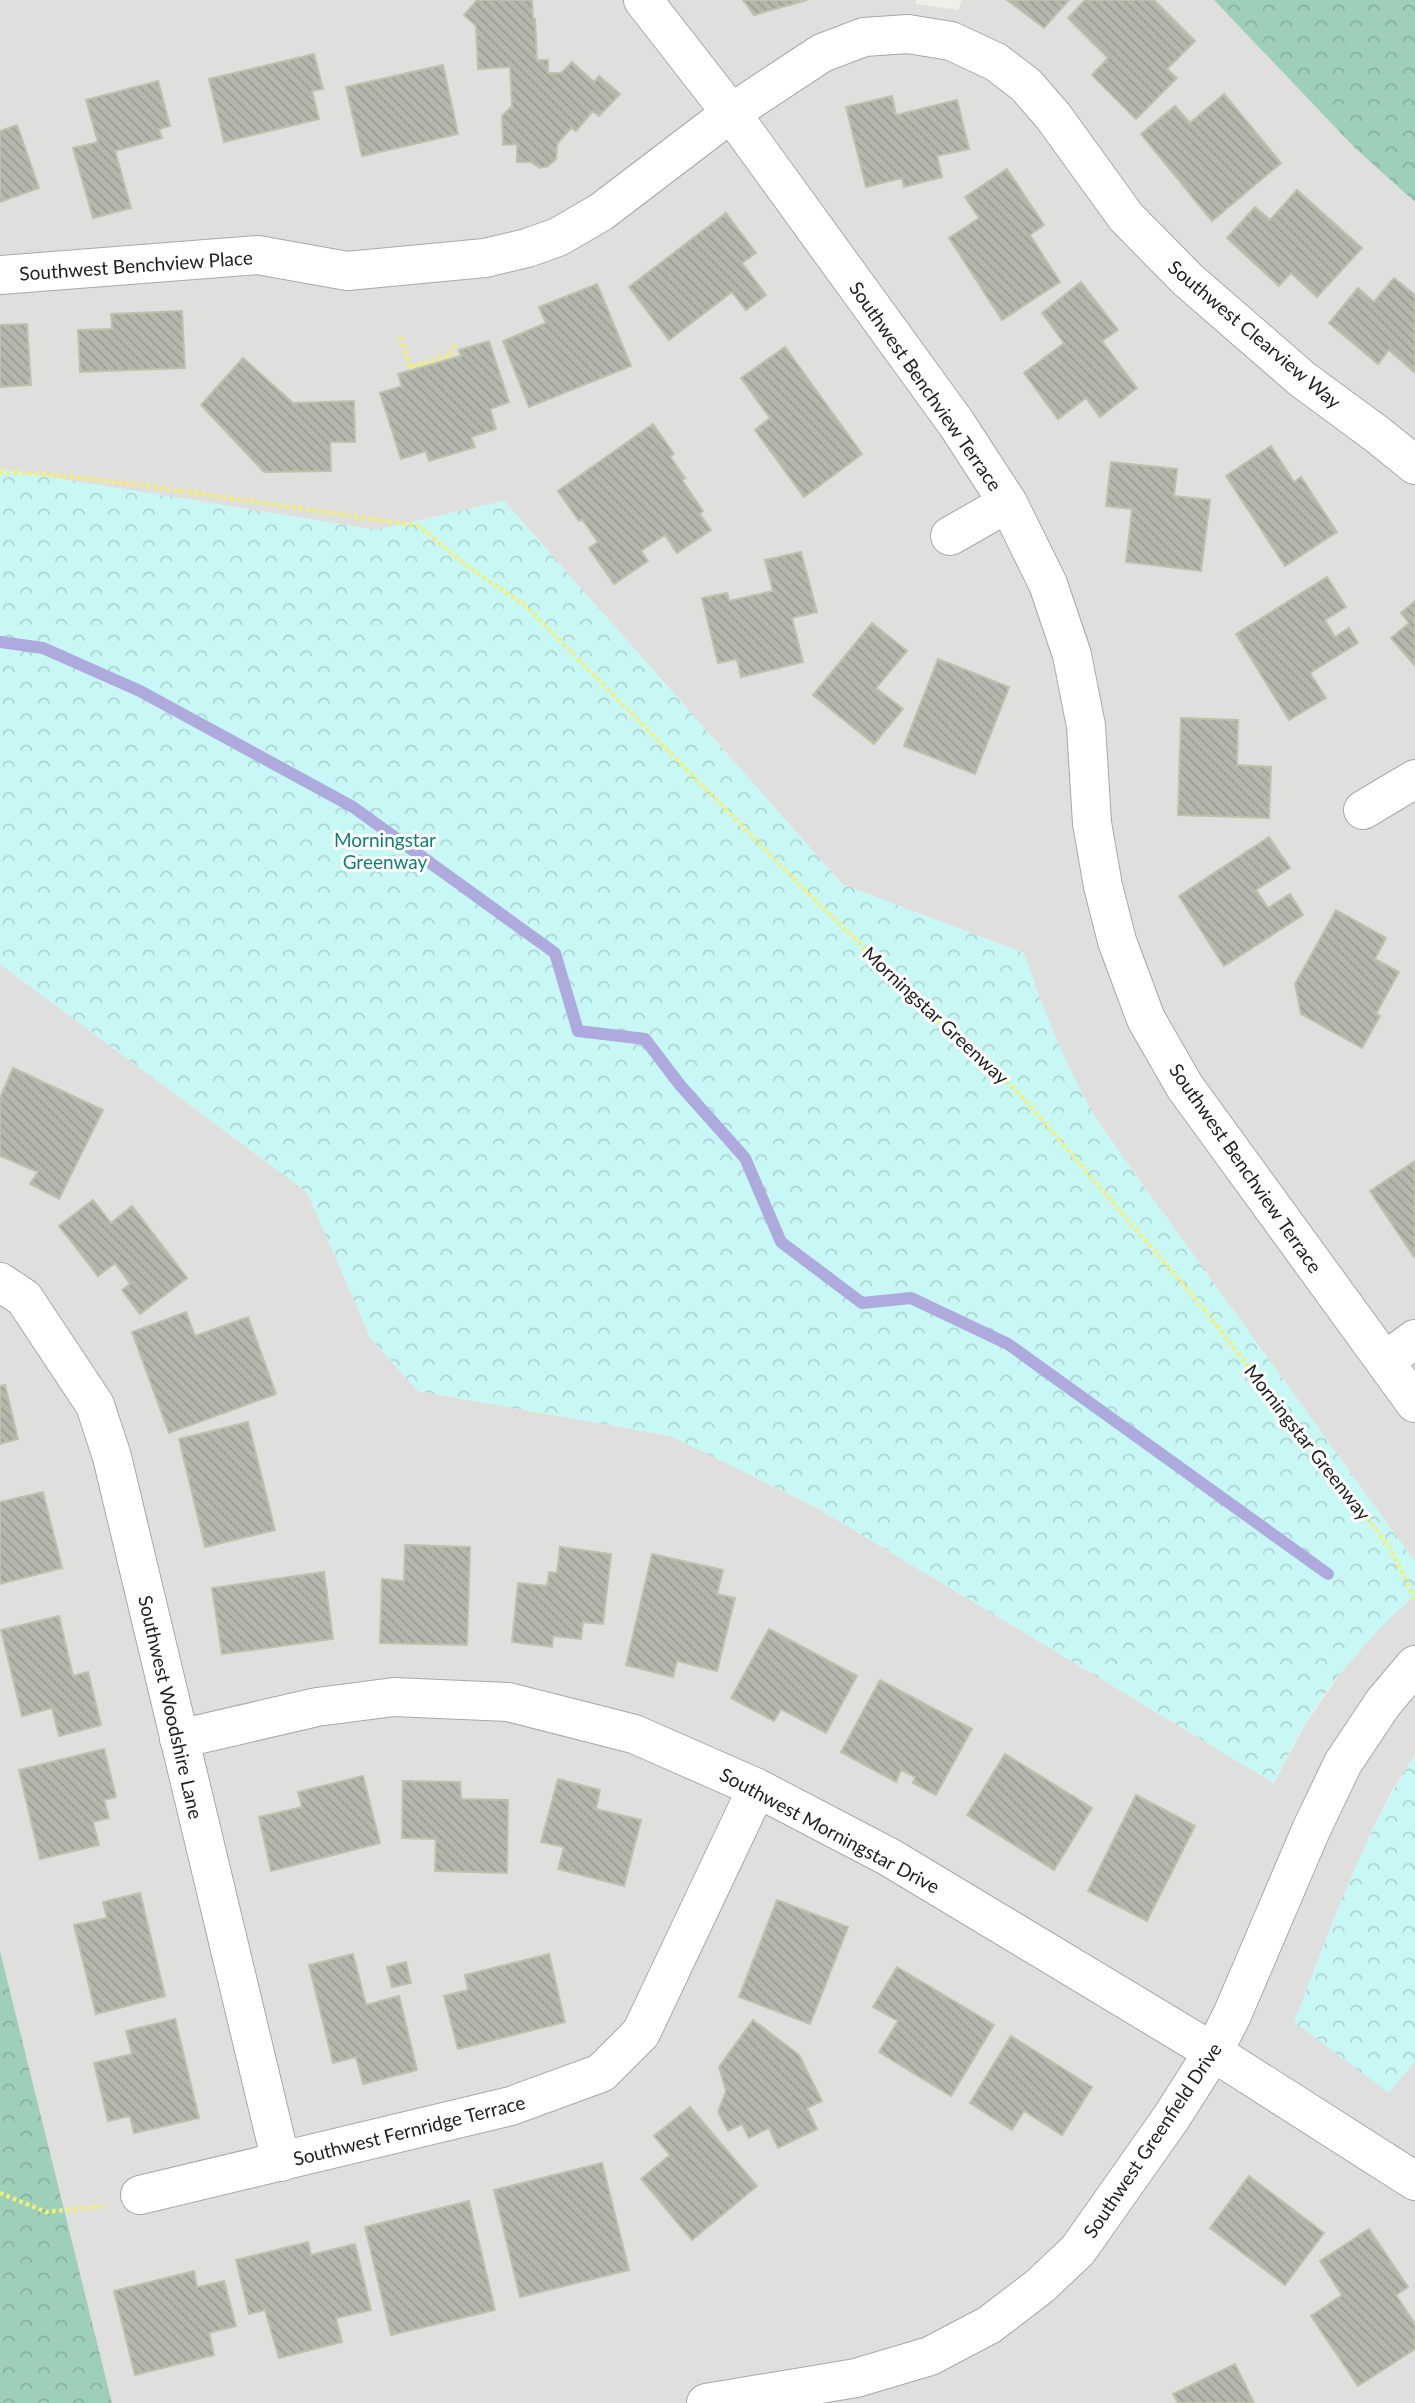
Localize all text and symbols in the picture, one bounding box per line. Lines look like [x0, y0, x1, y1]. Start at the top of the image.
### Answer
street label: Southwest Benchview Place [19, 245, 253, 285]
street label: Southwest Clearview Way [1164, 255, 1346, 413]
street label: Southwest Benchview Terrace [845, 277, 1007, 495]
park label: Morningstar Greenway [334, 828, 436, 873]
street label: Morningstar Greenway [858, 941, 1014, 1089]
street label: Southwest Benchview Terrace [1165, 1059, 1327, 1277]
street label: Morningstar Greenway [1240, 1360, 1376, 1525]
street label: Southwest Woodshire Lane [134, 1593, 208, 1821]
street label: Southwest Morningstar Drive [716, 1762, 944, 1898]
street label: Southwest Greenfield Drive [1078, 2038, 1226, 2242]
street label: Southwest Fernridge Terrace [291, 2090, 527, 2170]

